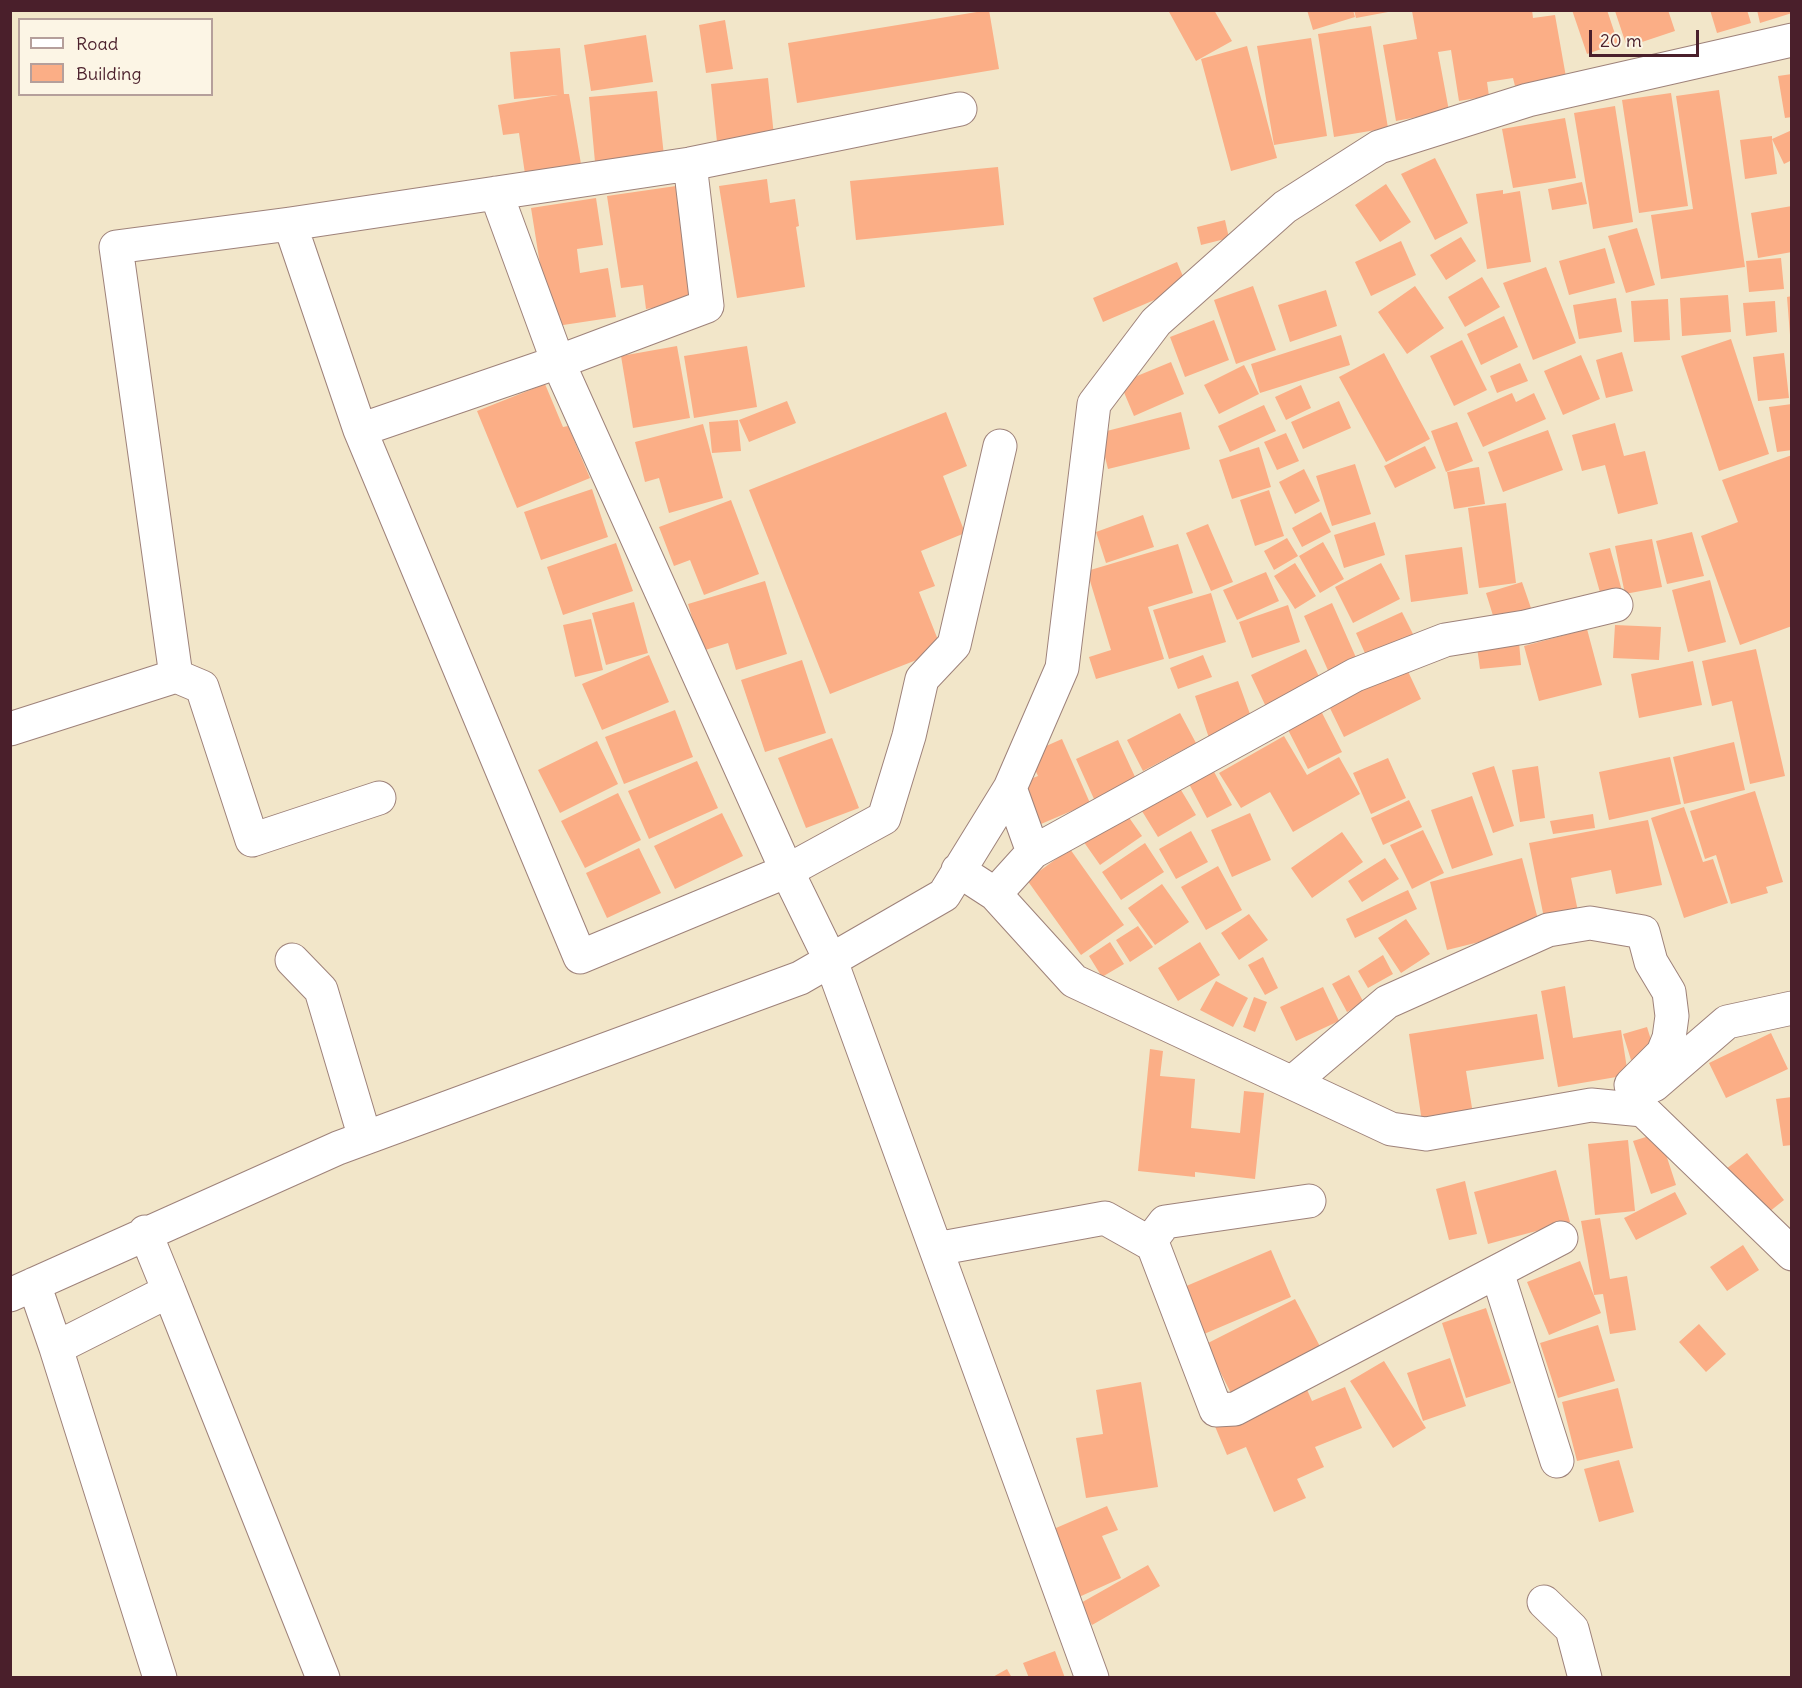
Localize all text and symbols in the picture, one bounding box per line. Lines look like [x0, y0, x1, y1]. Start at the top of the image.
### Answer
legend [18, 18, 213, 96]
scale bar [1592, 18, 1702, 56]
text: 20 m [1600, 29, 1642, 52]
text: Road [76, 32, 118, 55]
text: Building [76, 62, 141, 85]

